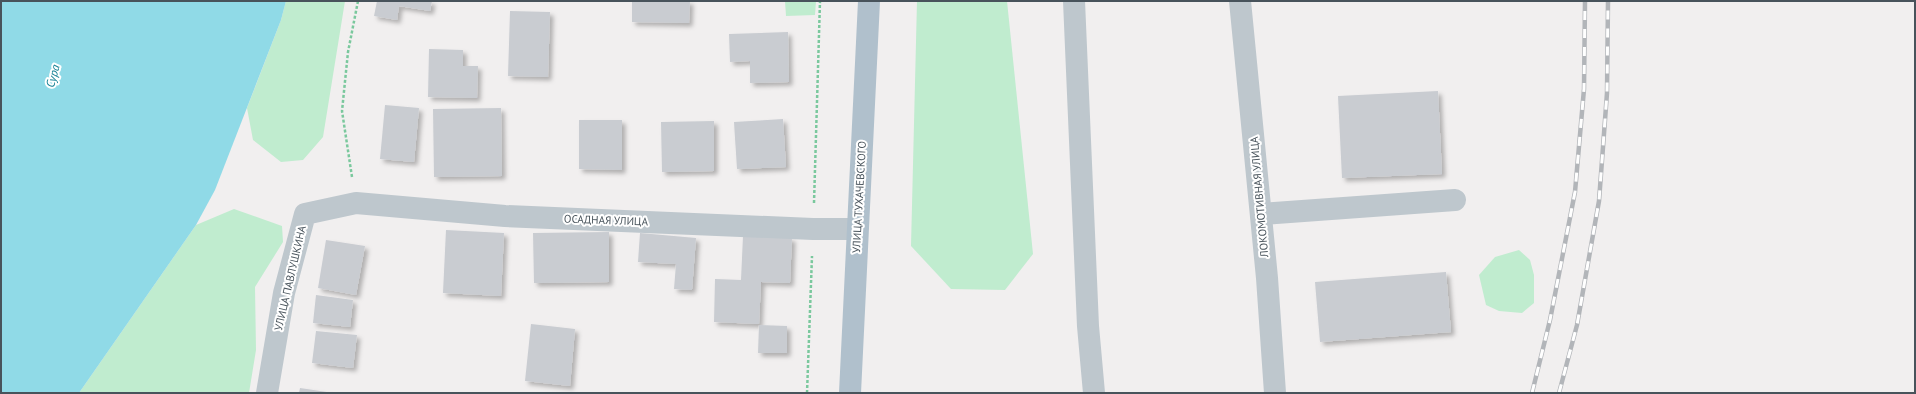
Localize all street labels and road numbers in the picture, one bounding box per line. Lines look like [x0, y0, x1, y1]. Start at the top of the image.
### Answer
street label: ЛОКОМОТИВНАЯ УЛИЦА [1247, 136, 1271, 259]
street label: УЛИЦА ТУХАЧЕВСКОГО [849, 141, 869, 253]
street label: ОСАДНАЯ УЛИЦА [564, 212, 649, 228]
street label: УЛИЦА ПАВЛУШКИНА [271, 224, 309, 332]

